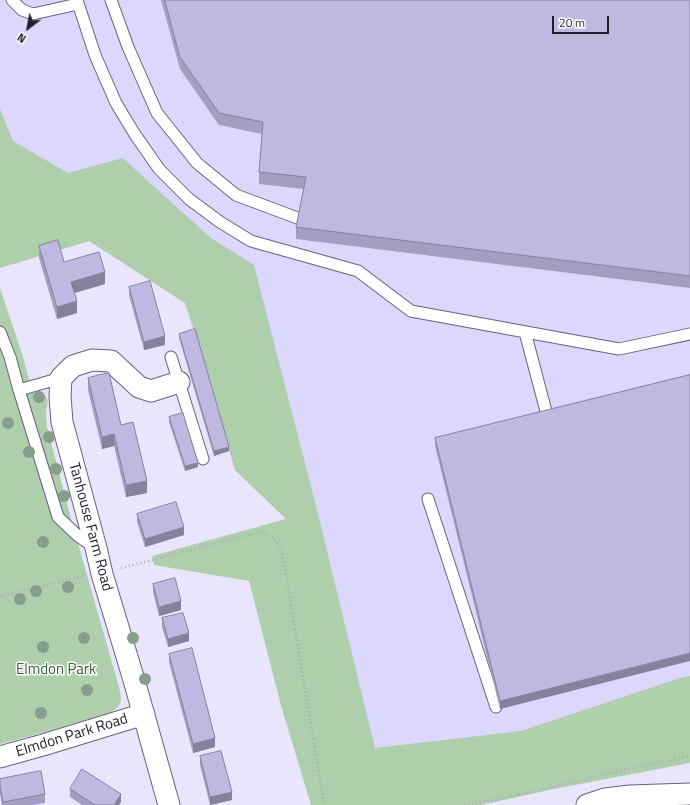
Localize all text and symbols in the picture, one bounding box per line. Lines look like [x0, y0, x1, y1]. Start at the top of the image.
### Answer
north arrow [8, 8, 48, 48]
scale bar [554, 8, 611, 34]
text: 20 m [559, 13, 585, 32]
text: N [14, 29, 29, 47]
street label: Tanhouse Farm Road [64, 461, 116, 593]
park label: Elmdon Park [16, 661, 96, 679]
street label: Elmdon Park Road [14, 710, 130, 762]

